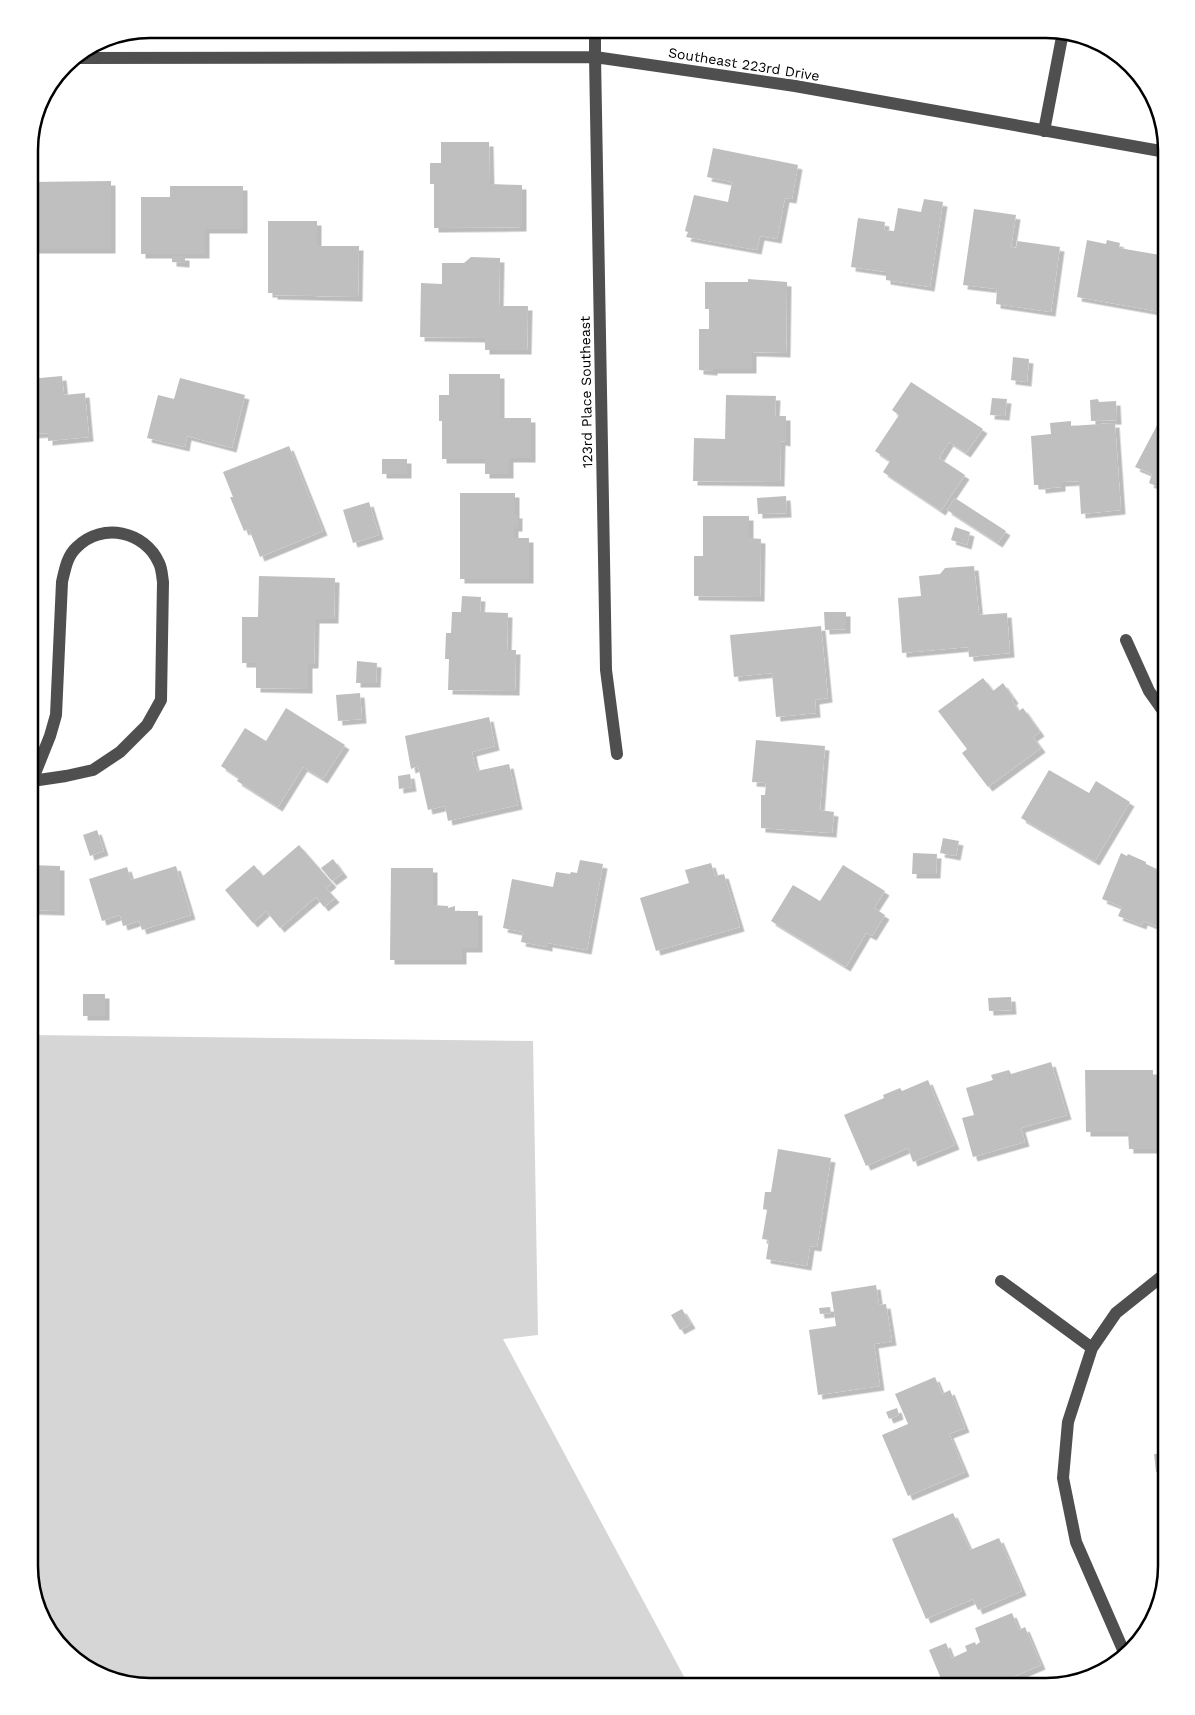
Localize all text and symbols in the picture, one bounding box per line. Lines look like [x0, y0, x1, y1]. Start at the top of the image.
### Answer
street label: Southeast 223rd Drive [667, 44, 821, 84]
street label: 123rd Place Southeast [577, 316, 595, 468]

